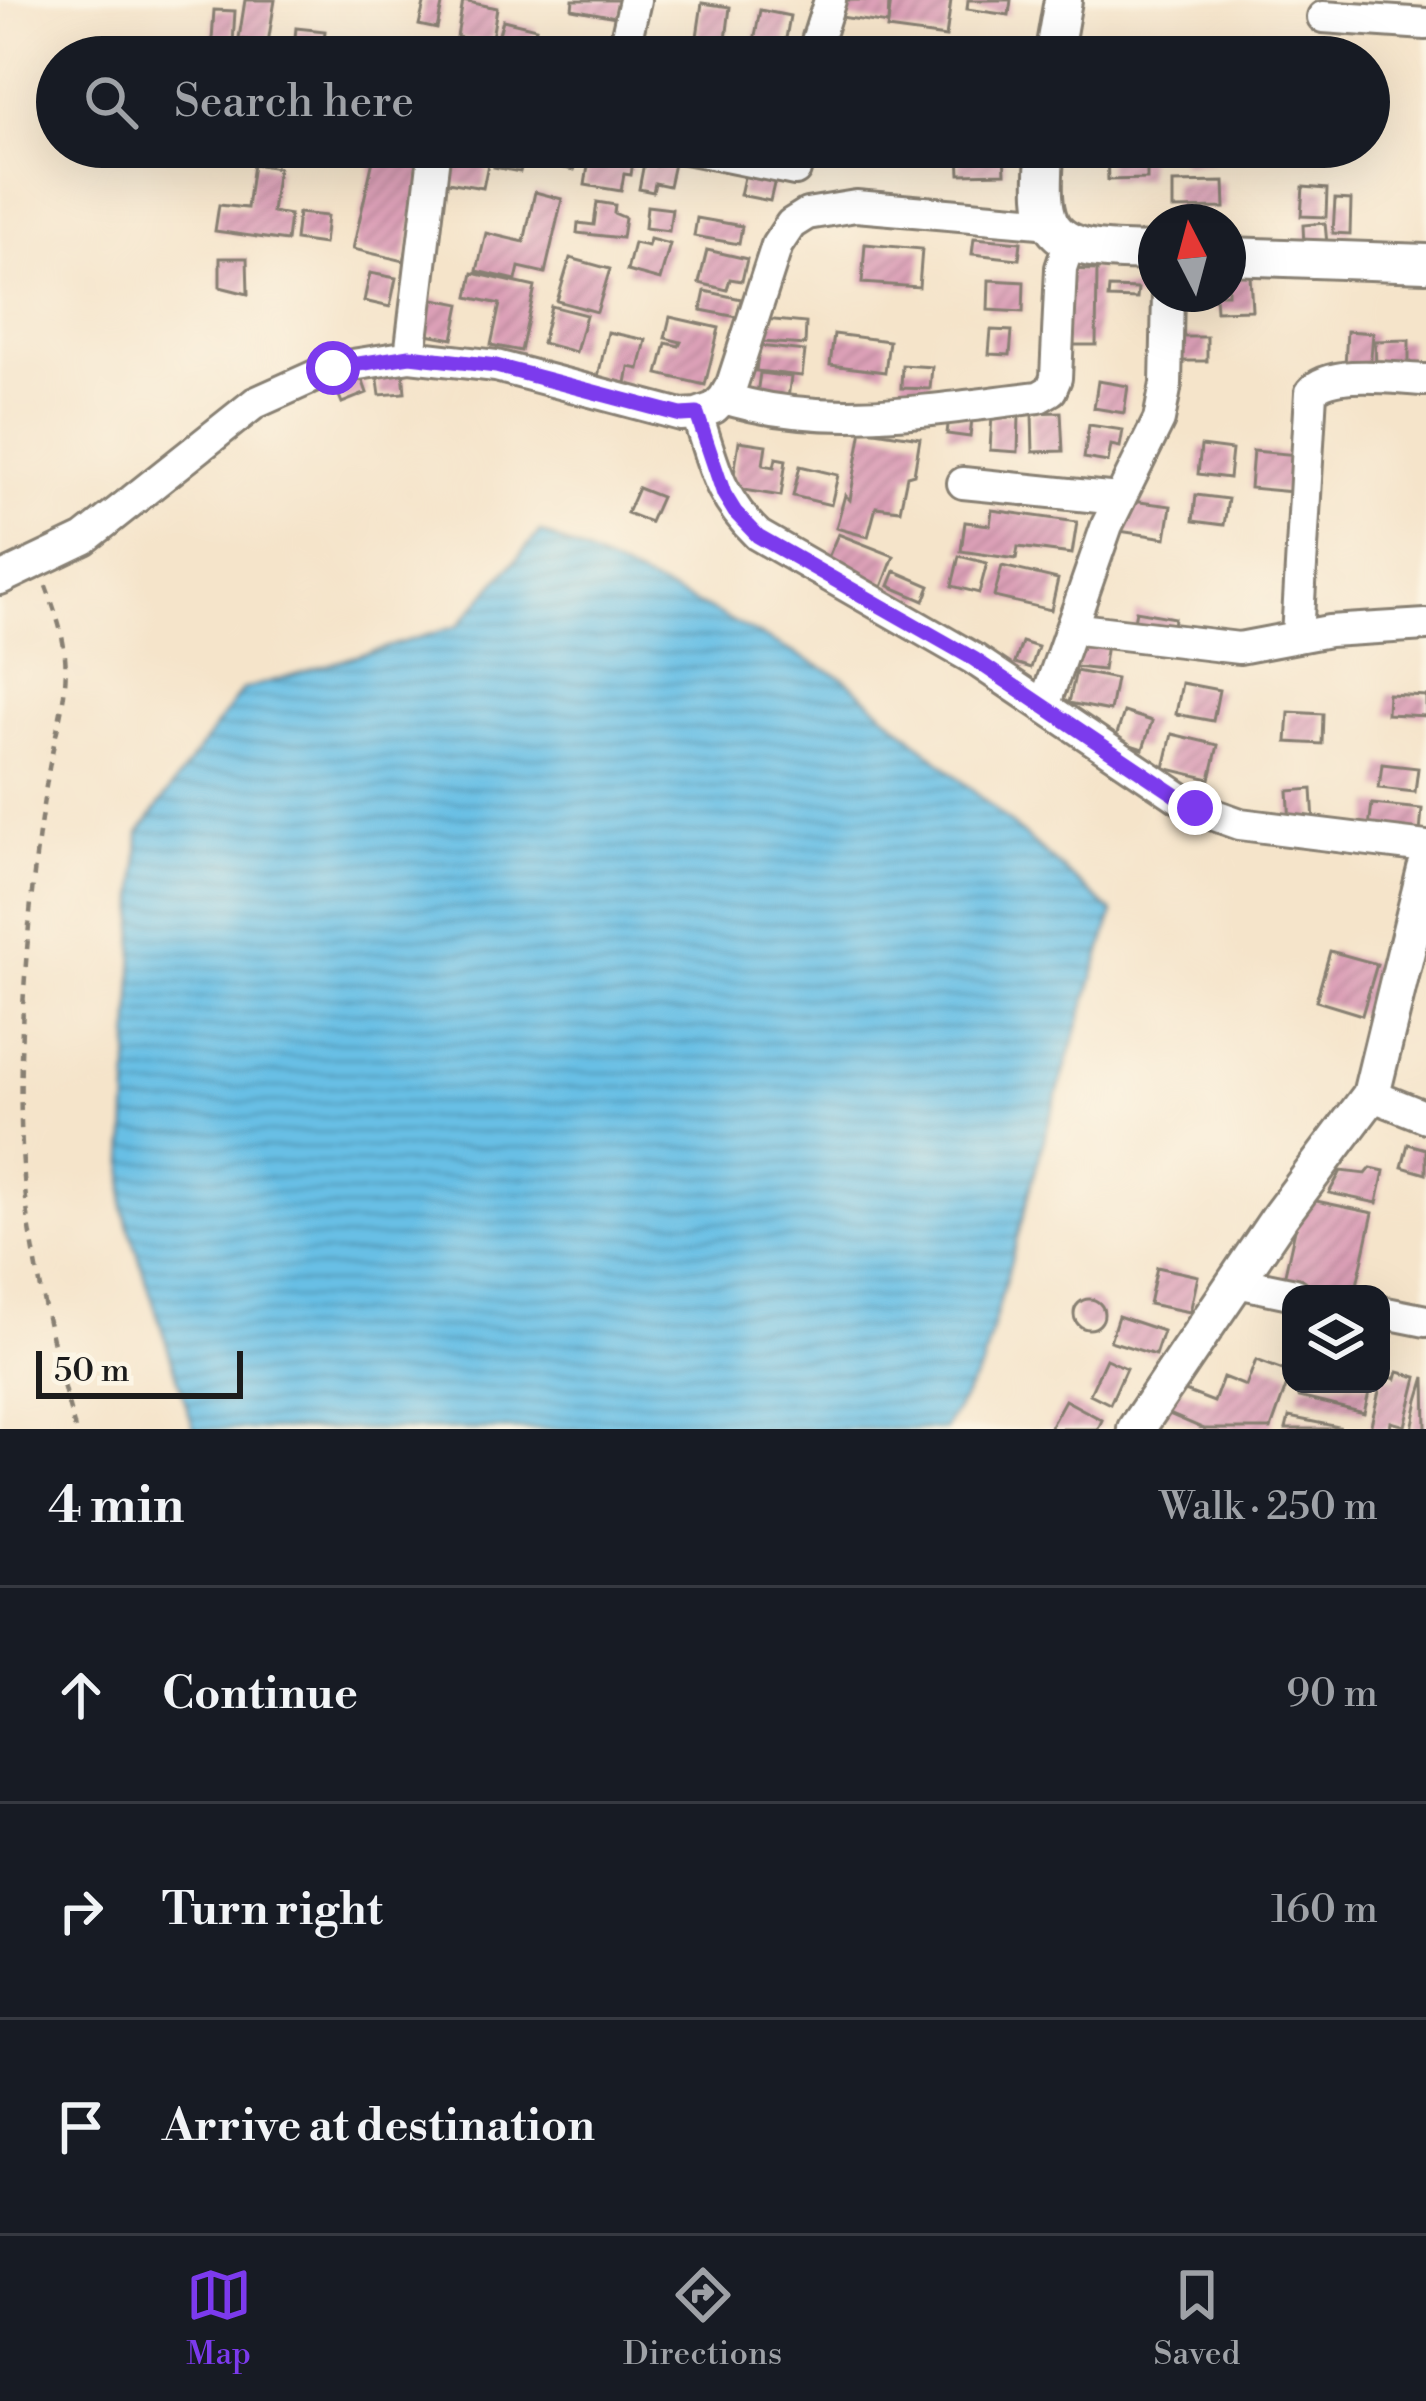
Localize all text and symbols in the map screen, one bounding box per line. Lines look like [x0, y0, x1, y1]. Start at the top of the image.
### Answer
search box [36, 36, 1390, 168]
icon: search [78, 69, 144, 135]
text: Search here [174, 74, 414, 131]
north arrow [1138, 204, 1246, 312]
route start [306, 341, 360, 395]
route end [1168, 781, 1222, 835]
map controls [1282, 1285, 1390, 1393]
button: layers [1282, 1285, 1390, 1393]
scale bar [36, 1345, 243, 1398]
text: 50 m [54, 1351, 130, 1392]
text: 4 min [48, 1475, 184, 1539]
text: Walk · 250 m [1159, 1483, 1378, 1532]
icon: ahead [48, 1662, 114, 1728]
text: Continue [162, 1666, 358, 1723]
text: 90 m [1286, 1670, 1378, 1719]
icon: right [48, 1878, 114, 1944]
text: Turn right [162, 1882, 383, 1939]
text: 160 m [1271, 1886, 1378, 1935]
icon: arrive [48, 2094, 114, 2160]
text: Arrive at destination [162, 2098, 595, 2155]
tab: Map [186, 2262, 252, 2375]
tab: Directions [623, 2262, 782, 2375]
tab: Saved [1154, 2262, 1240, 2375]

